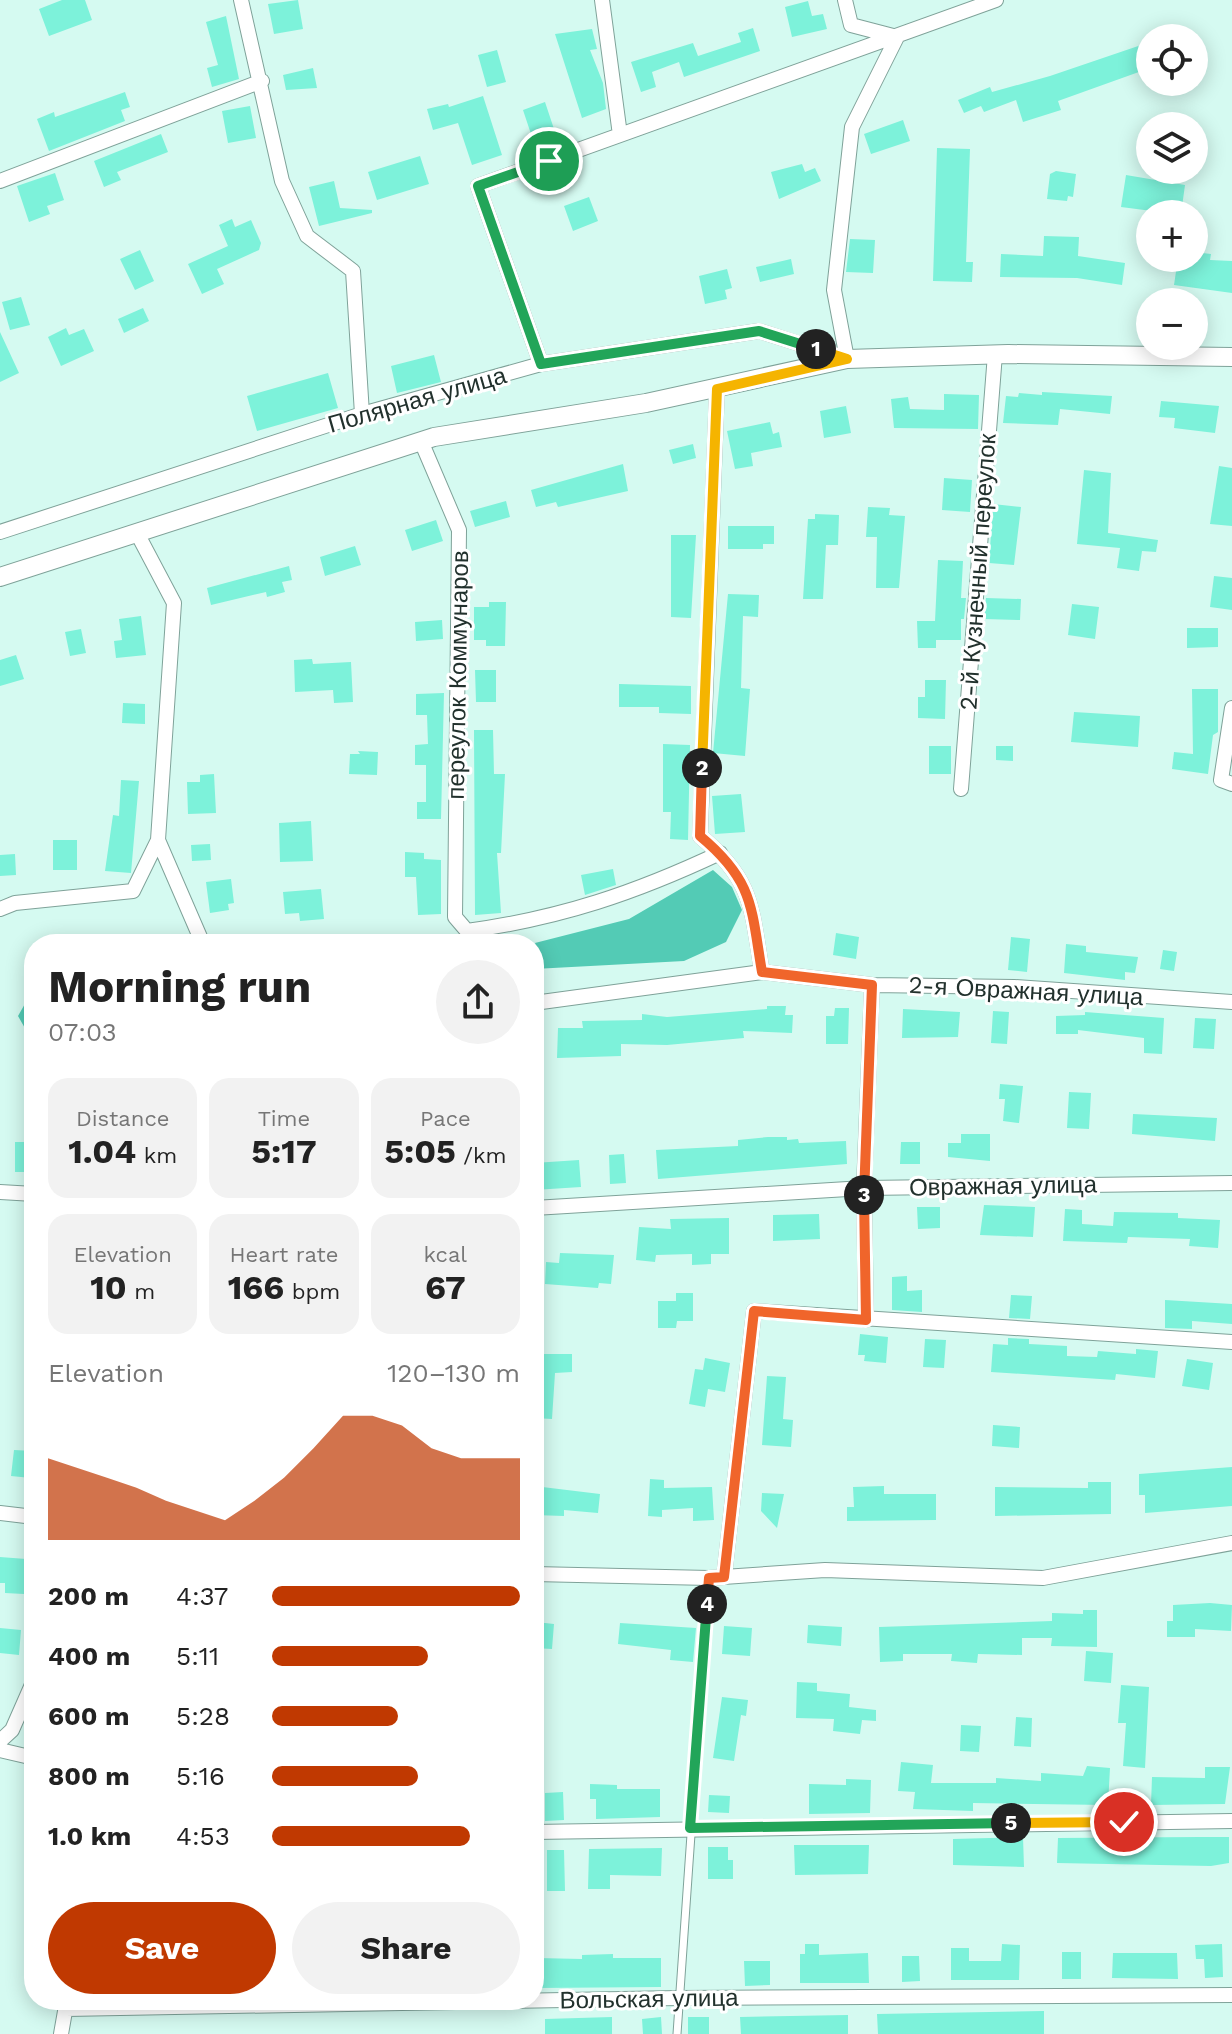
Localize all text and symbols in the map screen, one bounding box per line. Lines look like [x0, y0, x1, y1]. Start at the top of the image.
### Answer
map controls [1136, 24, 1208, 360]
button: locate [1136, 24, 1208, 96]
button: layers [1136, 112, 1208, 184]
pin [515, 127, 583, 195]
icon: arrive [527, 139, 571, 183]
button: + [1136, 200, 1208, 272]
button: − [1136, 288, 1208, 360]
pin: 1 [796, 329, 836, 369]
text: 1 [811, 336, 821, 361]
street label: Полярная улица [325, 361, 510, 439]
street label: 2-й Кузнечный переулок [954, 432, 1002, 711]
street label: переулок Коммунаров [442, 550, 474, 800]
pin: 2 [682, 748, 722, 788]
text: 2 [695, 755, 709, 780]
button: share [436, 960, 520, 1044]
text: Morning run [48, 961, 311, 1013]
street label: 2-я Овражная улица [908, 971, 1145, 1011]
text: 07:03 [48, 1017, 117, 1047]
text: Distance [76, 1106, 169, 1131]
text: Time [258, 1106, 310, 1131]
text: Pace [420, 1106, 471, 1131]
text: 1.04 [68, 1131, 136, 1171]
text: 5:17 [251, 1131, 317, 1171]
text: 5:05 [384, 1131, 456, 1171]
text: km [136, 1143, 177, 1168]
text: /km [456, 1143, 506, 1168]
street label: Овражная улица [909, 1170, 1098, 1202]
pin: 3 [844, 1175, 884, 1215]
text: 3 [857, 1182, 871, 1207]
text: Elevation [74, 1242, 172, 1267]
text: Heart rate [230, 1242, 338, 1267]
text: kcal [424, 1242, 467, 1267]
text: 10 [90, 1267, 127, 1307]
text: 166 [228, 1267, 284, 1307]
text: 67 [425, 1267, 466, 1307]
text: m [127, 1279, 155, 1304]
text: bpm [284, 1279, 340, 1304]
text: Elevation [48, 1358, 164, 1388]
text: 120–130 m [387, 1358, 520, 1388]
text: 200 m [48, 1581, 129, 1611]
text: 4:37 [176, 1581, 228, 1611]
pin: 4 [687, 1584, 727, 1624]
text: 4 [700, 1591, 714, 1616]
text: 400 m [48, 1641, 130, 1671]
text: 5:11 [176, 1641, 219, 1671]
text: 600 m [48, 1701, 129, 1731]
text: 5:28 [176, 1701, 230, 1731]
text: 800 m [48, 1761, 130, 1791]
text: 5:16 [176, 1761, 225, 1791]
pin [1090, 1788, 1158, 1856]
icon: check [1102, 1800, 1146, 1844]
pin: 5 [991, 1803, 1031, 1843]
text: 5 [1005, 1810, 1017, 1835]
text: 1.0 km [48, 1821, 131, 1851]
text: 4:53 [176, 1821, 230, 1851]
button: Save [48, 1902, 276, 1994]
button: Share [292, 1902, 520, 1994]
street label: Вольская улица [559, 1983, 739, 2015]

